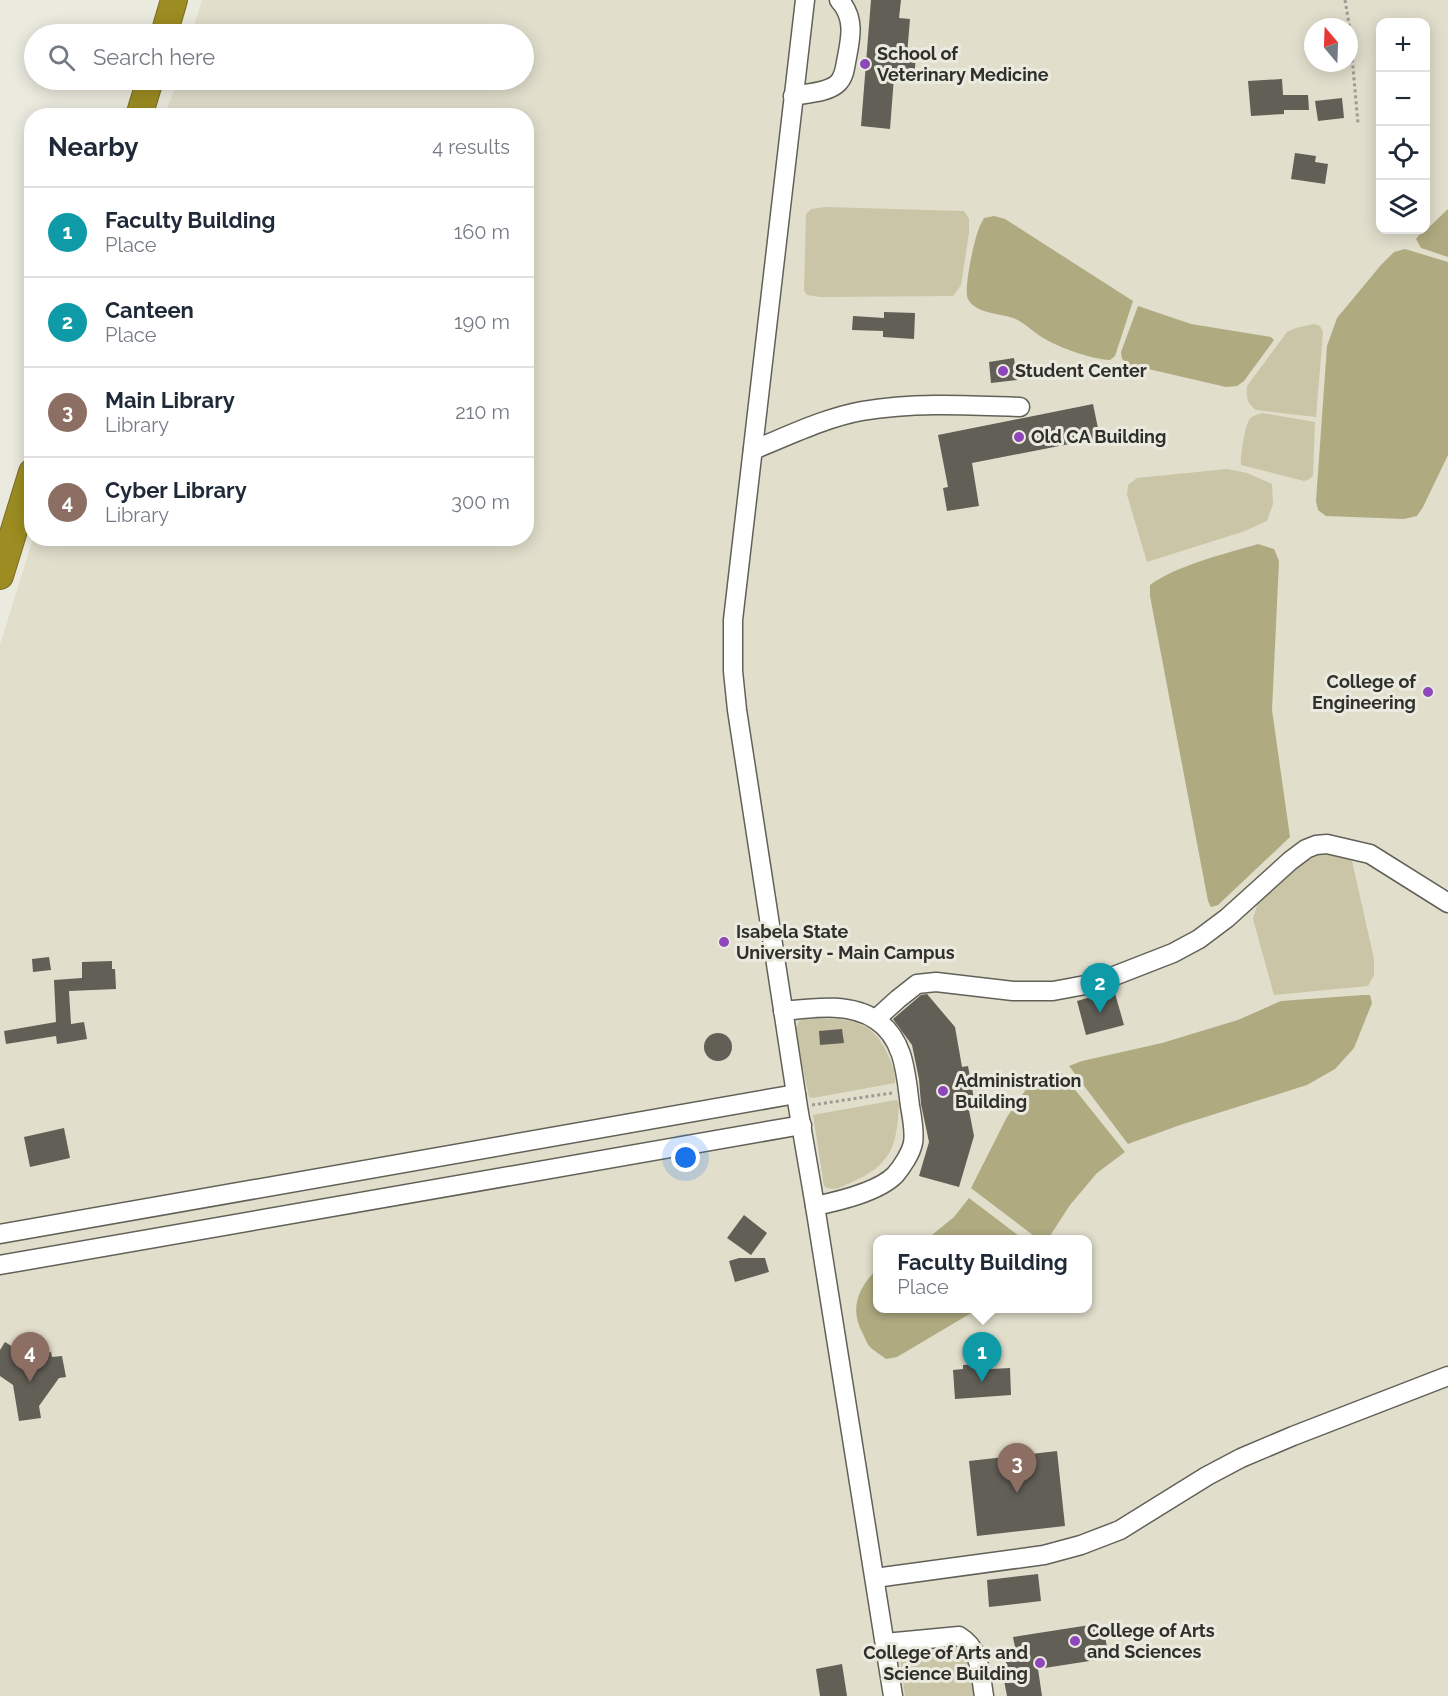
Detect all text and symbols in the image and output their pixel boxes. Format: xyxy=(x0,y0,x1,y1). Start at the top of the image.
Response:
north arrow xyxy=(1304,18,1358,72)
map controls xyxy=(1376,18,1430,234)
button: + xyxy=(1376,18,1430,72)
search box xyxy=(24,24,534,90)
icon: search xyxy=(45,41,78,74)
place label: School of Veterinary Medicine xyxy=(877,43,1049,85)
text: Search here xyxy=(93,44,215,70)
marker: School of Veterinary Medicine xyxy=(858,57,872,71)
button: − xyxy=(1376,72,1430,126)
button: locate xyxy=(1376,126,1430,180)
text: Nearby xyxy=(48,132,138,162)
text: 4 results xyxy=(432,135,510,159)
button: layers xyxy=(1376,180,1430,234)
text: Faculty Building xyxy=(105,207,276,233)
text: 1 xyxy=(63,220,72,244)
text: 160 m xyxy=(454,220,510,244)
text: Place xyxy=(105,233,156,257)
text: Canteen xyxy=(105,297,194,323)
text: 2 xyxy=(62,310,73,334)
text: 190 m xyxy=(454,310,510,334)
text: Place xyxy=(105,323,156,347)
place label: Student Center xyxy=(1015,360,1147,381)
marker: Student Center xyxy=(996,364,1010,378)
text: Main Library xyxy=(105,387,235,413)
text: 3 xyxy=(62,400,73,424)
text: 210 m xyxy=(455,400,510,424)
text: Library xyxy=(105,413,169,437)
place label: Old CA Building xyxy=(1031,426,1166,447)
marker: Old CA Building xyxy=(1012,430,1026,444)
text: Cyber Library xyxy=(105,477,247,503)
text: 4 xyxy=(62,490,73,514)
text: 300 m xyxy=(451,490,510,514)
text: Library xyxy=(105,503,169,527)
place label: College of Engineering xyxy=(1312,671,1417,713)
marker: College of Engineering xyxy=(1421,685,1435,699)
place label: Isabela State University - Main Campus xyxy=(736,921,955,963)
marker: Isabela State University - Main Campus xyxy=(717,935,731,949)
pin: 2 xyxy=(1080,964,1120,1013)
place label: Administration Building xyxy=(955,1070,1081,1112)
marker: Administration Building xyxy=(936,1084,950,1098)
your location xyxy=(671,1143,700,1172)
popup xyxy=(873,1235,1092,1313)
text: Faculty Building xyxy=(897,1249,1068,1275)
text: Place xyxy=(897,1275,949,1299)
pin: 4 xyxy=(10,1332,50,1382)
pin: 1 xyxy=(962,1332,1002,1382)
pin: 3 xyxy=(998,1444,1036,1493)
place label: College of Arts and Sciences xyxy=(1087,1620,1215,1662)
marker: College of Arts and Sciences xyxy=(1068,1634,1082,1648)
place label: College of Arts and Science Building xyxy=(863,1642,1028,1684)
marker: College of Arts and Science Building xyxy=(1033,1656,1047,1670)

